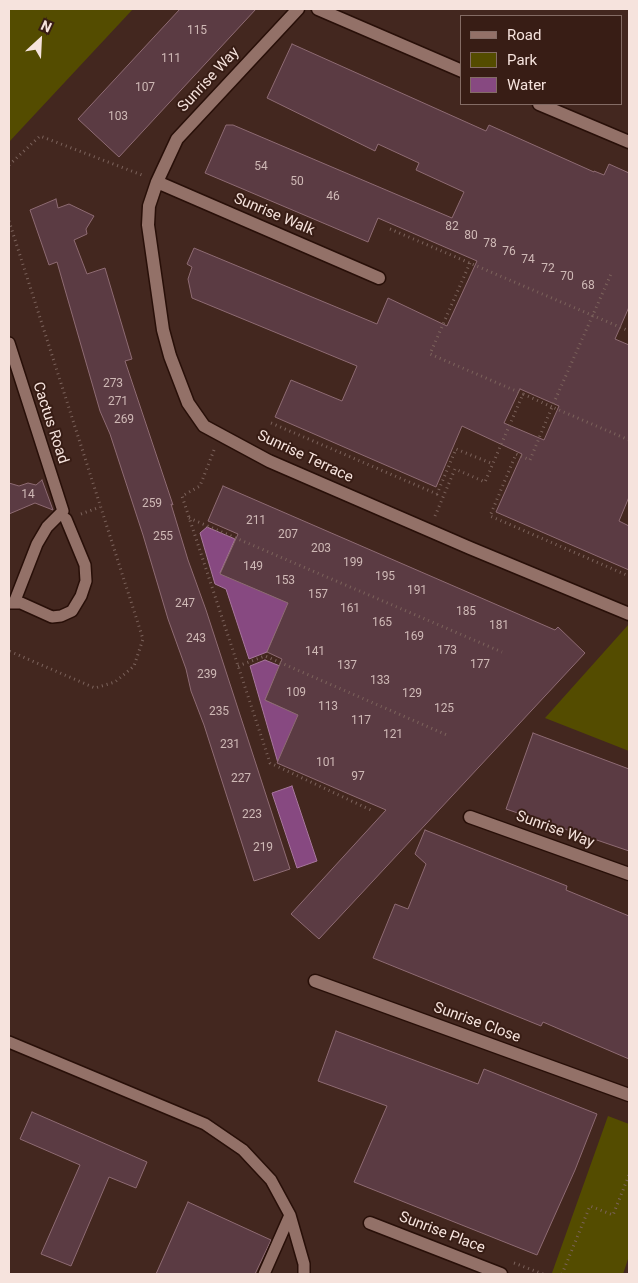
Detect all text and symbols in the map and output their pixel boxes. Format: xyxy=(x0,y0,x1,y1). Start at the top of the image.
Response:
north arrow xyxy=(15,15,65,65)
legend xyxy=(460,15,623,105)
text: N xyxy=(38,17,54,36)
house number: 115 xyxy=(187,24,207,38)
text: Road xyxy=(507,26,541,44)
street label: Sunrise Way xyxy=(175,44,243,116)
text: Park xyxy=(507,51,537,69)
house number: 111 xyxy=(161,52,181,66)
text: Water xyxy=(507,76,546,94)
house number: 107 xyxy=(135,81,155,95)
house number: 103 xyxy=(108,110,128,124)
house number: 54 xyxy=(254,160,268,174)
house number: 50 xyxy=(290,175,304,189)
street label: Sunrise Walk xyxy=(231,190,317,240)
house number: 46 xyxy=(326,190,340,204)
house number: 82 xyxy=(445,220,459,234)
house number: 80 xyxy=(464,229,478,243)
house number: 78 xyxy=(483,237,497,251)
house number: 76 xyxy=(502,245,516,259)
house number: 74 xyxy=(521,253,535,267)
house number: 72 xyxy=(541,262,555,276)
house number: 70 xyxy=(560,270,574,284)
house number: 68 xyxy=(581,279,595,293)
house number: 273 xyxy=(103,377,123,391)
street label: Cactus Road xyxy=(28,380,72,466)
house number: 271 xyxy=(108,395,128,409)
house number: 269 xyxy=(114,413,134,427)
street label: Sunrise Terrace xyxy=(254,427,356,487)
house number: 14 xyxy=(21,488,35,502)
house number: 259 xyxy=(142,497,162,511)
house number: 211 xyxy=(246,514,266,528)
house number: 207 xyxy=(278,528,298,542)
house number: 255 xyxy=(153,530,173,544)
house number: 203 xyxy=(311,542,331,556)
house number: 199 xyxy=(343,556,363,570)
house number: 149 xyxy=(243,560,263,574)
house number: 195 xyxy=(375,570,395,584)
house number: 153 xyxy=(275,574,295,588)
house number: 191 xyxy=(407,584,427,598)
house number: 157 xyxy=(308,588,328,602)
house number: 247 xyxy=(175,597,195,611)
house number: 161 xyxy=(340,602,360,616)
house number: 185 xyxy=(456,605,476,619)
house number: 165 xyxy=(372,616,392,630)
house number: 181 xyxy=(489,619,509,633)
house number: 169 xyxy=(404,630,424,644)
house number: 243 xyxy=(186,632,206,646)
house number: 173 xyxy=(437,644,457,658)
house number: 141 xyxy=(305,645,325,659)
house number: 177 xyxy=(470,658,490,672)
house number: 137 xyxy=(337,659,357,673)
house number: 239 xyxy=(197,668,217,682)
house number: 133 xyxy=(370,674,390,688)
house number: 109 xyxy=(286,686,306,700)
house number: 129 xyxy=(402,687,422,701)
house number: 113 xyxy=(318,700,338,714)
house number: 125 xyxy=(434,702,454,716)
house number: 235 xyxy=(209,705,229,719)
house number: 117 xyxy=(351,714,371,728)
house number: 121 xyxy=(383,728,403,742)
house number: 231 xyxy=(220,738,240,752)
house number: 101 xyxy=(316,756,336,770)
house number: 97 xyxy=(351,770,365,784)
house number: 227 xyxy=(231,772,251,786)
house number: 223 xyxy=(242,808,262,822)
street label: Sunrise Way xyxy=(513,808,597,852)
house number: 219 xyxy=(253,841,273,855)
street label: Sunrise Close xyxy=(431,999,523,1047)
street label: Sunrise Place xyxy=(396,1208,488,1258)

